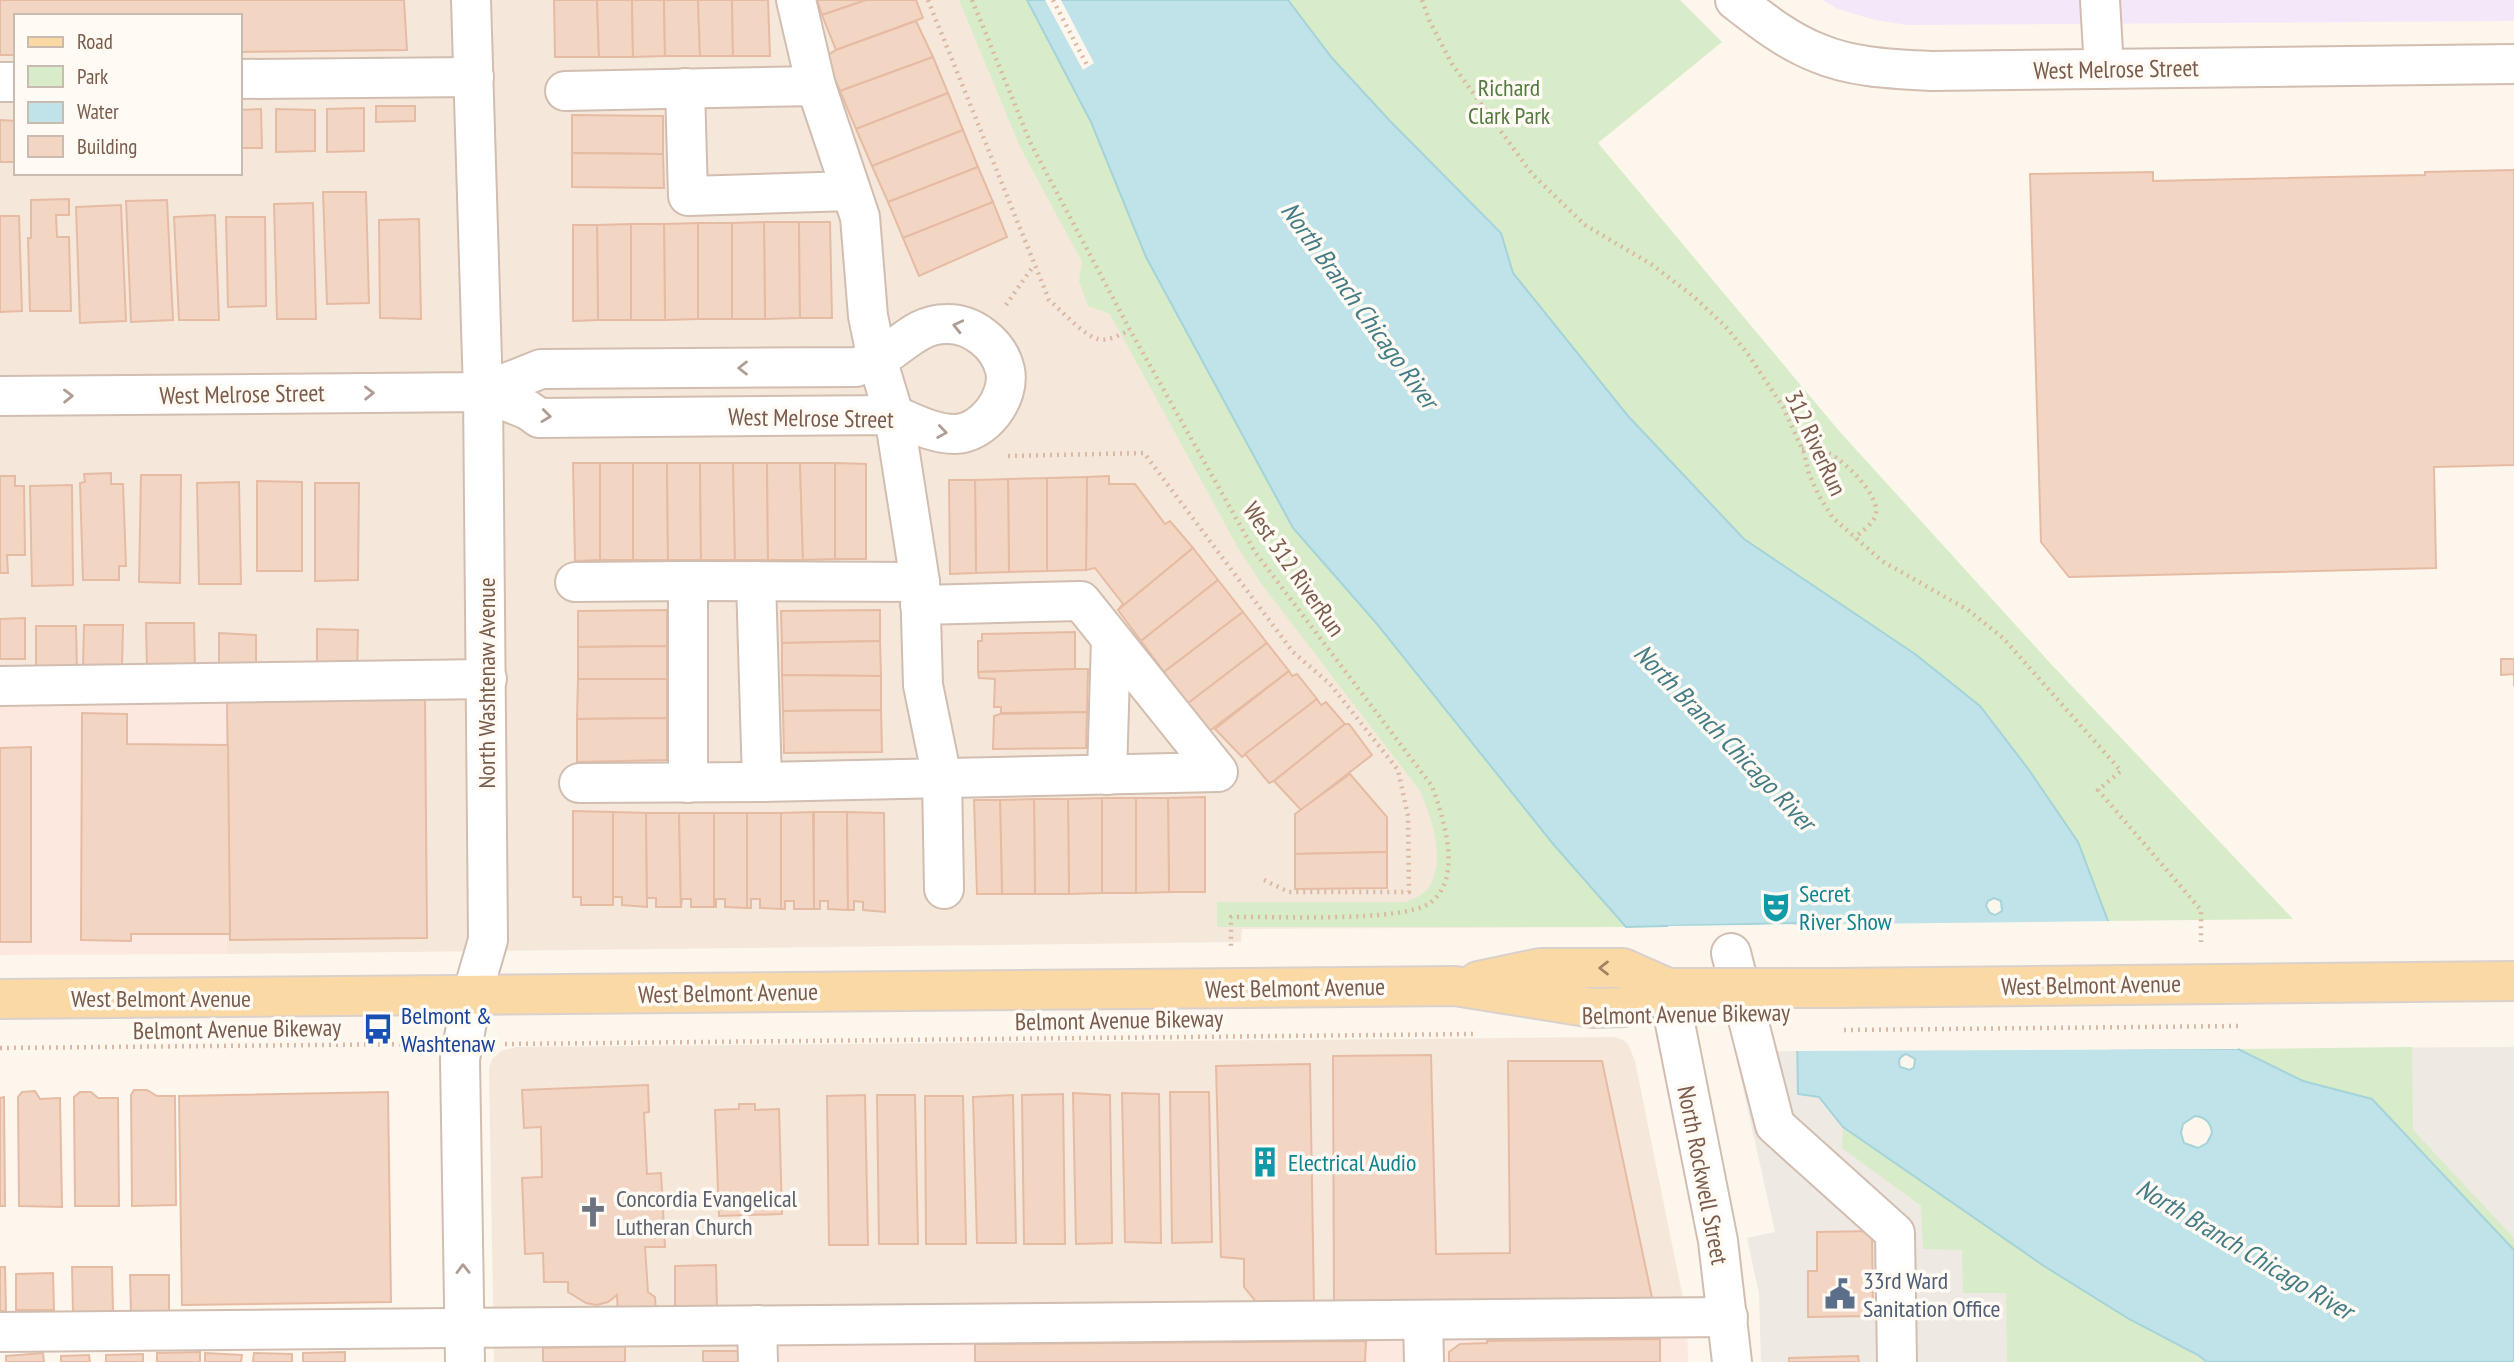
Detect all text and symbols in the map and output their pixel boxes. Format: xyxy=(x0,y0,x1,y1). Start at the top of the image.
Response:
legend xyxy=(14,14,242,175)
text: Road xyxy=(77,28,113,55)
street label: West Melrose Street xyxy=(2033,52,2199,86)
text: Park xyxy=(77,63,108,90)
park label: Richard Clark Park xyxy=(1468,72,1551,131)
text: Water xyxy=(77,98,119,125)
text: Building xyxy=(77,133,137,160)
water label: North Branch Chicago River xyxy=(1274,195,1448,418)
one-way arrow xyxy=(952,320,964,335)
one-way arrow xyxy=(737,360,748,376)
street label: West Melrose Street xyxy=(159,377,325,411)
one-way arrow xyxy=(364,385,375,401)
street label: 312 RiverRun xyxy=(1778,385,1854,501)
one-way arrow xyxy=(63,388,74,404)
street label: West Melrose Street xyxy=(728,401,894,435)
one-way arrow xyxy=(541,408,552,423)
one-way arrow xyxy=(936,424,948,439)
street label: West 312 RiverRun xyxy=(1236,496,1352,642)
street label: North Washtenaw Avenue xyxy=(471,577,502,789)
water label: North Branch Chicago River xyxy=(1627,637,1825,840)
place label: Secret River Show xyxy=(1799,878,1893,937)
theatre icon: Secret River Show xyxy=(1759,890,1793,924)
one-way arrow xyxy=(1598,960,1609,976)
street label: West Belmont Avenue xyxy=(2001,968,2181,1002)
street label: West Belmont Avenue xyxy=(1205,971,1385,1005)
street label: West Belmont Avenue xyxy=(638,976,818,1010)
street label: West Belmont Avenue xyxy=(71,983,251,1014)
street label: Belmont Avenue Bikeway xyxy=(1582,997,1790,1031)
place label: Belmont & Washtenaw xyxy=(401,1000,496,1059)
street label: Belmont Avenue Bikeway xyxy=(1015,1003,1223,1037)
street label: Belmont Avenue Bikeway xyxy=(133,1012,341,1046)
bus stop icon: Belmont & Washtenaw xyxy=(361,1012,395,1046)
street label: North Rockwell Street xyxy=(1670,1083,1736,1267)
building icon: Electrical Audio xyxy=(1248,1145,1282,1179)
place label: Electrical Audio xyxy=(1288,1147,1416,1178)
water label: North Branch Chicago River xyxy=(2131,1171,2363,1329)
place label: Concordia Evangelical Lutheran Church xyxy=(616,1183,798,1242)
church icon: Concordia Evangelical Lutheran Church xyxy=(576,1195,610,1229)
one-way arrow xyxy=(455,1264,471,1274)
place label: 33rd Ward Sanitation Office xyxy=(1863,1265,2001,1324)
public building icon: 33rd Ward Sanitation Office xyxy=(1823,1277,1857,1311)

